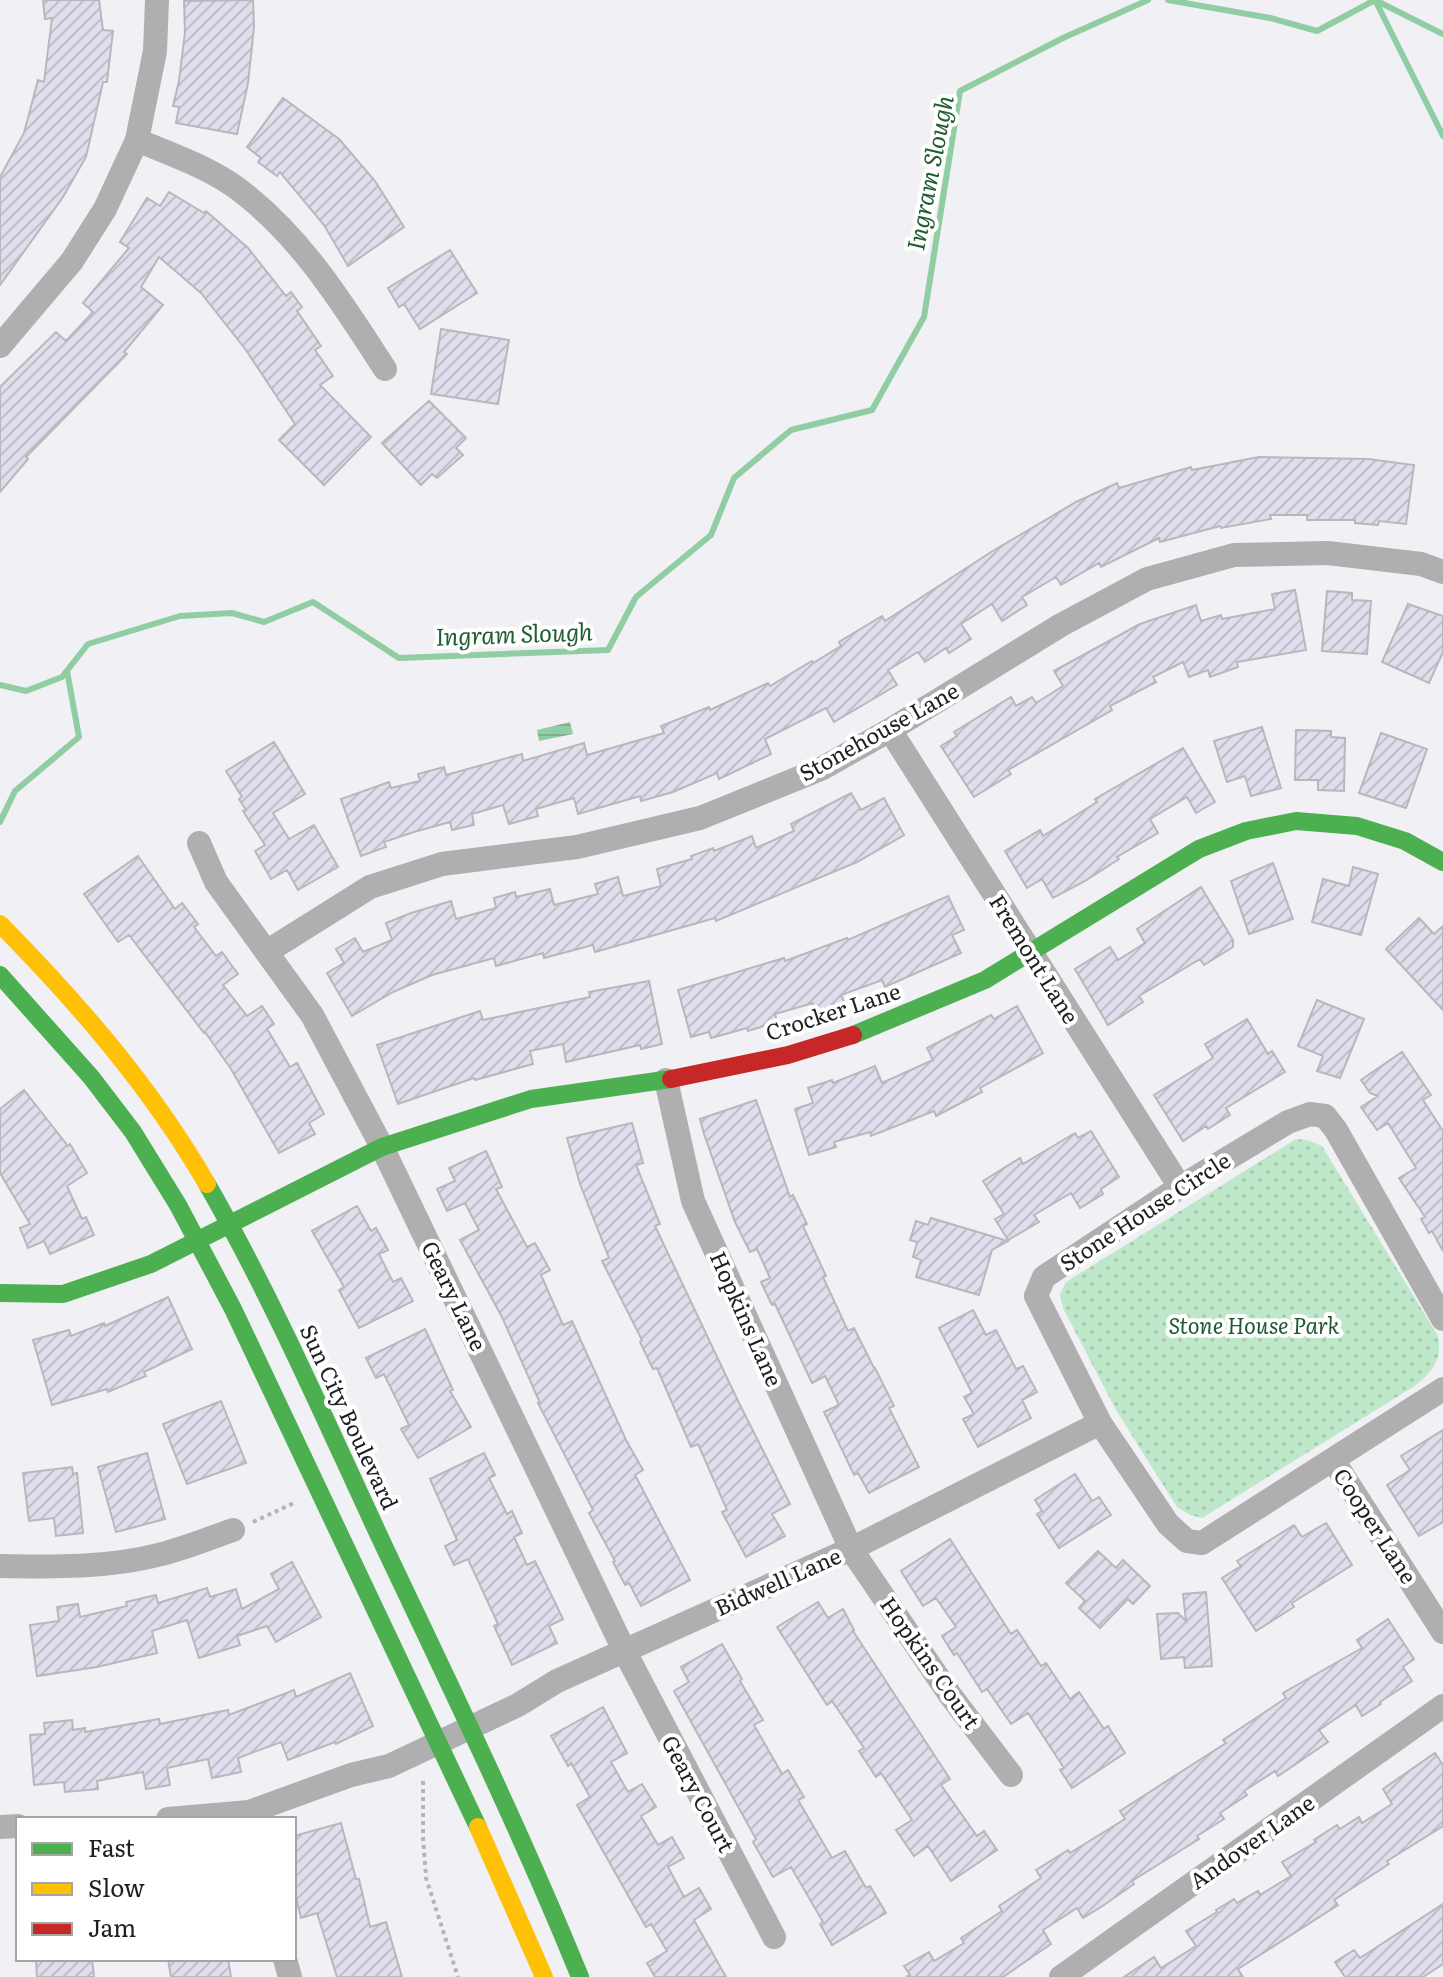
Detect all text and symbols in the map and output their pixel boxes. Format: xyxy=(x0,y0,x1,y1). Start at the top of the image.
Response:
water label: Ingram Slough xyxy=(896,92,961,253)
water label: Ingram Slough xyxy=(435,612,593,653)
street label: Stonehouse Lane xyxy=(792,673,964,788)
street label: Fremont Lane xyxy=(982,887,1088,1029)
street label: Crocker Lane xyxy=(761,973,904,1048)
street label: Stone House Circle xyxy=(1052,1143,1236,1278)
street label: Geary Lane xyxy=(415,1235,496,1356)
street label: Hopkins Lane xyxy=(703,1245,792,1391)
park label: Stone House Park xyxy=(1168,1308,1340,1341)
street label: Sun City Boulevard xyxy=(293,1318,408,1515)
street label: Cooper Lane xyxy=(1326,1461,1426,1590)
street label: Bidwell Lane xyxy=(709,1538,846,1623)
street label: Hopkins Court xyxy=(873,1589,989,1735)
street label: Geary Court xyxy=(655,1729,744,1858)
street label: Andover Lane xyxy=(1182,1785,1320,1896)
legend xyxy=(16,1817,296,1961)
text: Fast xyxy=(88,1829,135,1864)
text: Slow xyxy=(88,1869,145,1904)
text: Jam xyxy=(88,1909,136,1944)

